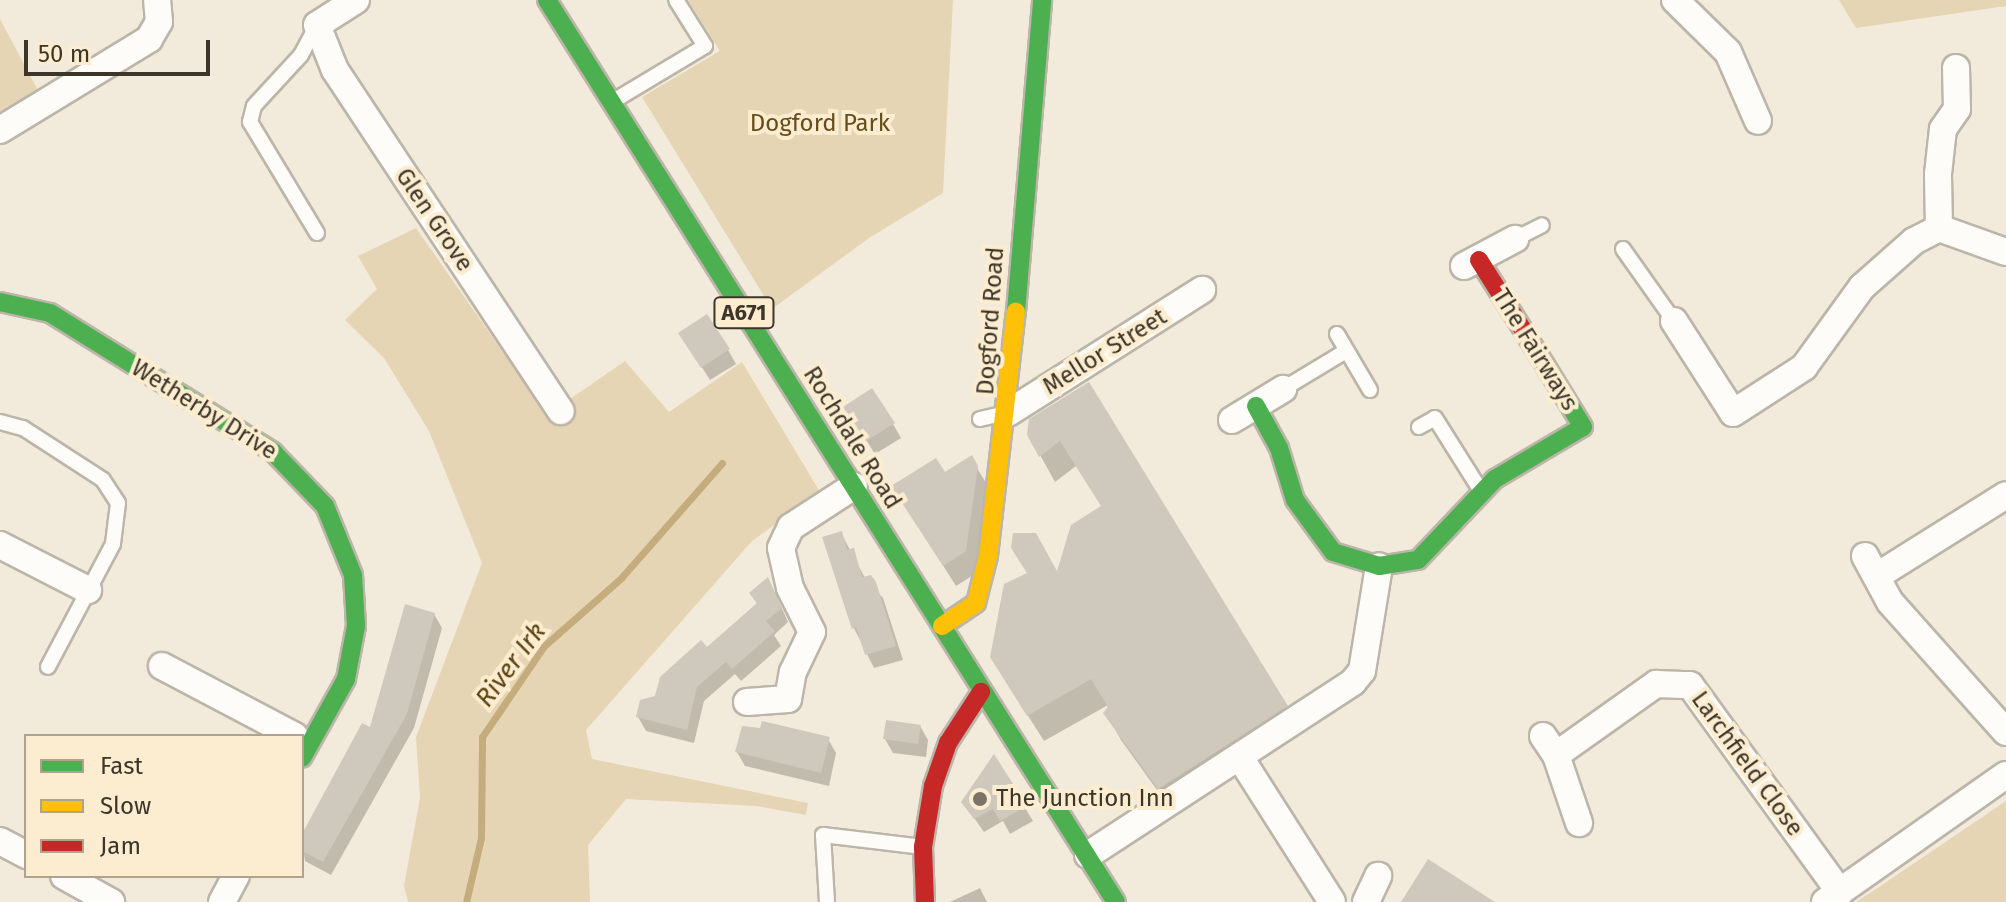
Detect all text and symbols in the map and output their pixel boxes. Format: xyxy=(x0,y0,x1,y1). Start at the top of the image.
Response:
scale bar xyxy=(28,24,214,74)
text: 50 m xyxy=(38,40,90,68)
park label: Dogford Park xyxy=(750,110,890,138)
street label: Glen Grove xyxy=(389,163,479,277)
street label: Dogford Road xyxy=(971,246,1011,396)
street label: The Fairways xyxy=(1486,284,1584,416)
road number: A671 xyxy=(712,295,776,331)
street label: Mellor Street xyxy=(1038,303,1172,401)
street label: Wetherby Drive xyxy=(126,354,282,466)
street label: Rochdale Road xyxy=(797,361,907,515)
water label: River Irk xyxy=(469,617,553,713)
street label: Larchfield Close xyxy=(1685,686,1809,842)
legend xyxy=(24,734,304,878)
text: Fast xyxy=(100,752,143,780)
place label: The Junction Inn xyxy=(996,785,1174,813)
marker: The Junction Inn xyxy=(971,790,989,808)
text: Slow xyxy=(100,792,151,820)
text: Jam xyxy=(100,832,141,860)

